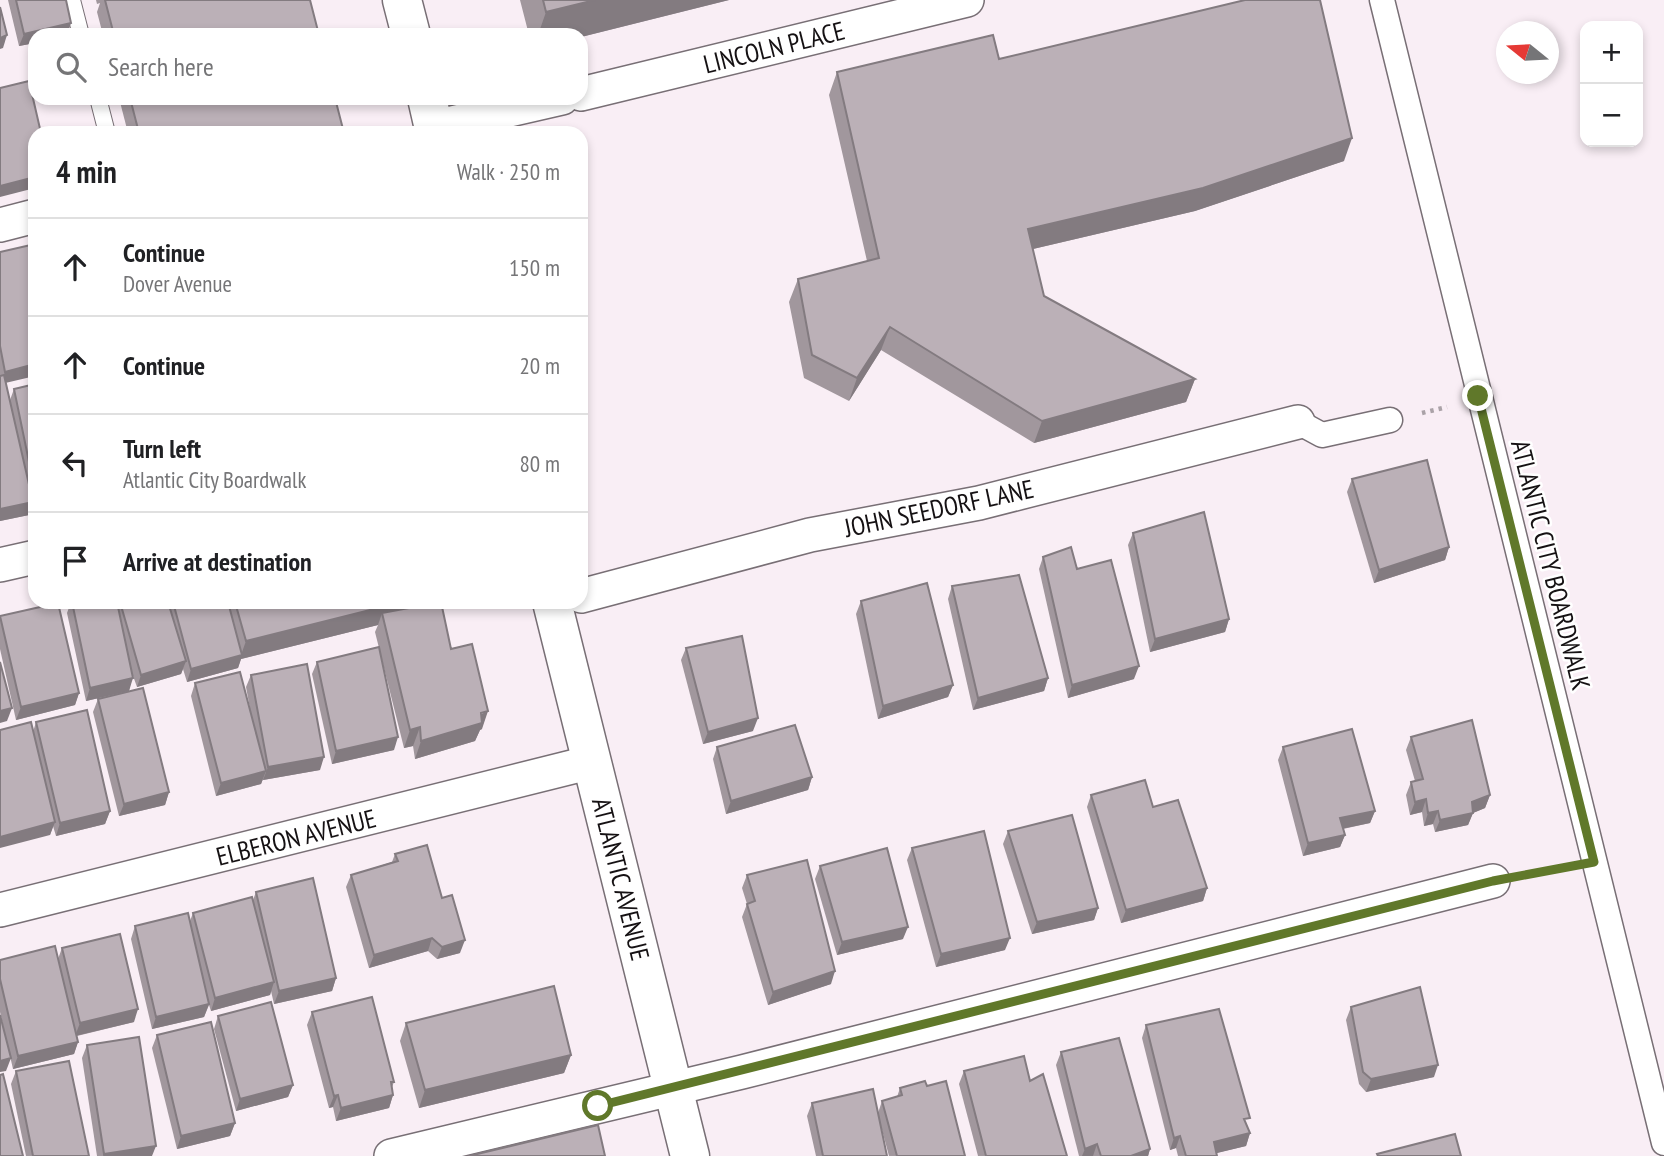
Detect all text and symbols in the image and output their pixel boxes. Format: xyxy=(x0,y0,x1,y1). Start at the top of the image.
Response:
street label: LINCOLN PLACE xyxy=(700,14,848,80)
north arrow xyxy=(1496,21,1559,84)
map controls xyxy=(1580,21,1643,147)
button: + xyxy=(1580,21,1643,84)
search box xyxy=(28,28,588,105)
icon: search xyxy=(52,48,90,86)
text: Search here xyxy=(108,50,214,83)
button: − xyxy=(1580,84,1643,147)
text: 4 min xyxy=(56,152,117,191)
text: Walk · 250 m xyxy=(457,157,560,186)
text: Continue xyxy=(123,236,205,269)
icon: ahead xyxy=(56,248,94,286)
text: 150 m xyxy=(509,253,560,282)
text: Dover Avenue xyxy=(123,269,232,298)
icon: ahead xyxy=(56,346,94,384)
text: Continue xyxy=(123,349,205,382)
text: 20 m xyxy=(519,351,560,380)
route end xyxy=(1462,380,1493,411)
text: Turn left xyxy=(123,432,201,465)
street label: ATLANTIC CITY BOARDWALK xyxy=(1504,437,1598,694)
icon: left xyxy=(56,444,94,482)
text: 80 m xyxy=(519,449,560,478)
text: Atlantic City Boardwalk xyxy=(123,465,306,494)
street label: JOHN SEEDORF LANE xyxy=(840,472,1037,544)
icon: arrive xyxy=(56,542,94,580)
text: Arrive at destination xyxy=(123,545,312,578)
street label: ATLANTIC AVENUE xyxy=(585,794,657,964)
street label: ELBERON AVENUE xyxy=(213,801,379,873)
route start xyxy=(582,1090,613,1121)

